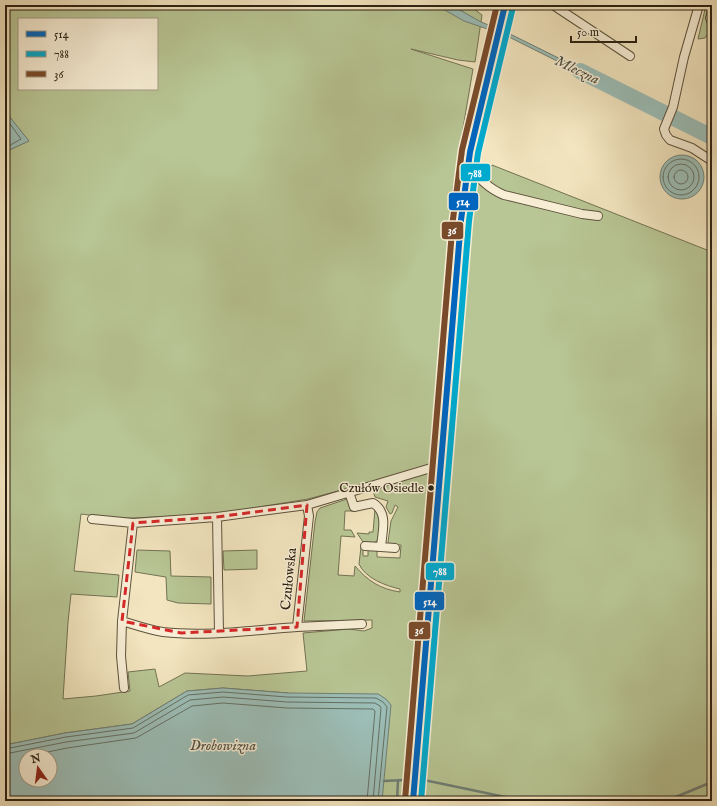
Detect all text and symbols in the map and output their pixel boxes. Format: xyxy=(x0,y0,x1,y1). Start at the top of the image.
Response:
legend xyxy=(18,18,158,90)
scale bar xyxy=(571,18,636,44)
text: 50 m xyxy=(577,25,599,40)
text: 514 xyxy=(54,27,69,42)
text: 788 xyxy=(54,47,69,62)
water label: Mleczna xyxy=(551,51,603,89)
text: 36 xyxy=(54,67,64,82)
line badge: 788 xyxy=(460,163,491,182)
text: 788 xyxy=(468,167,482,181)
line badge: 514 xyxy=(448,192,479,211)
text: 514 xyxy=(456,195,470,209)
line badge: 36 xyxy=(441,221,464,240)
text: 36 xyxy=(448,224,458,238)
place label: Czułów Osiedle xyxy=(339,480,424,497)
marker: Czułów Osiedle xyxy=(426,483,436,493)
street label: Czułowska xyxy=(277,546,301,611)
line badge: 788 xyxy=(425,562,455,581)
text: 788 xyxy=(433,565,447,579)
line badge: 514 xyxy=(414,591,445,611)
text: 514 xyxy=(423,595,437,609)
line badge: 36 xyxy=(408,621,431,640)
text: 36 xyxy=(415,624,425,638)
water label: Drobowizna xyxy=(190,736,256,755)
north arrow xyxy=(18,748,58,788)
text: N xyxy=(29,751,43,767)

